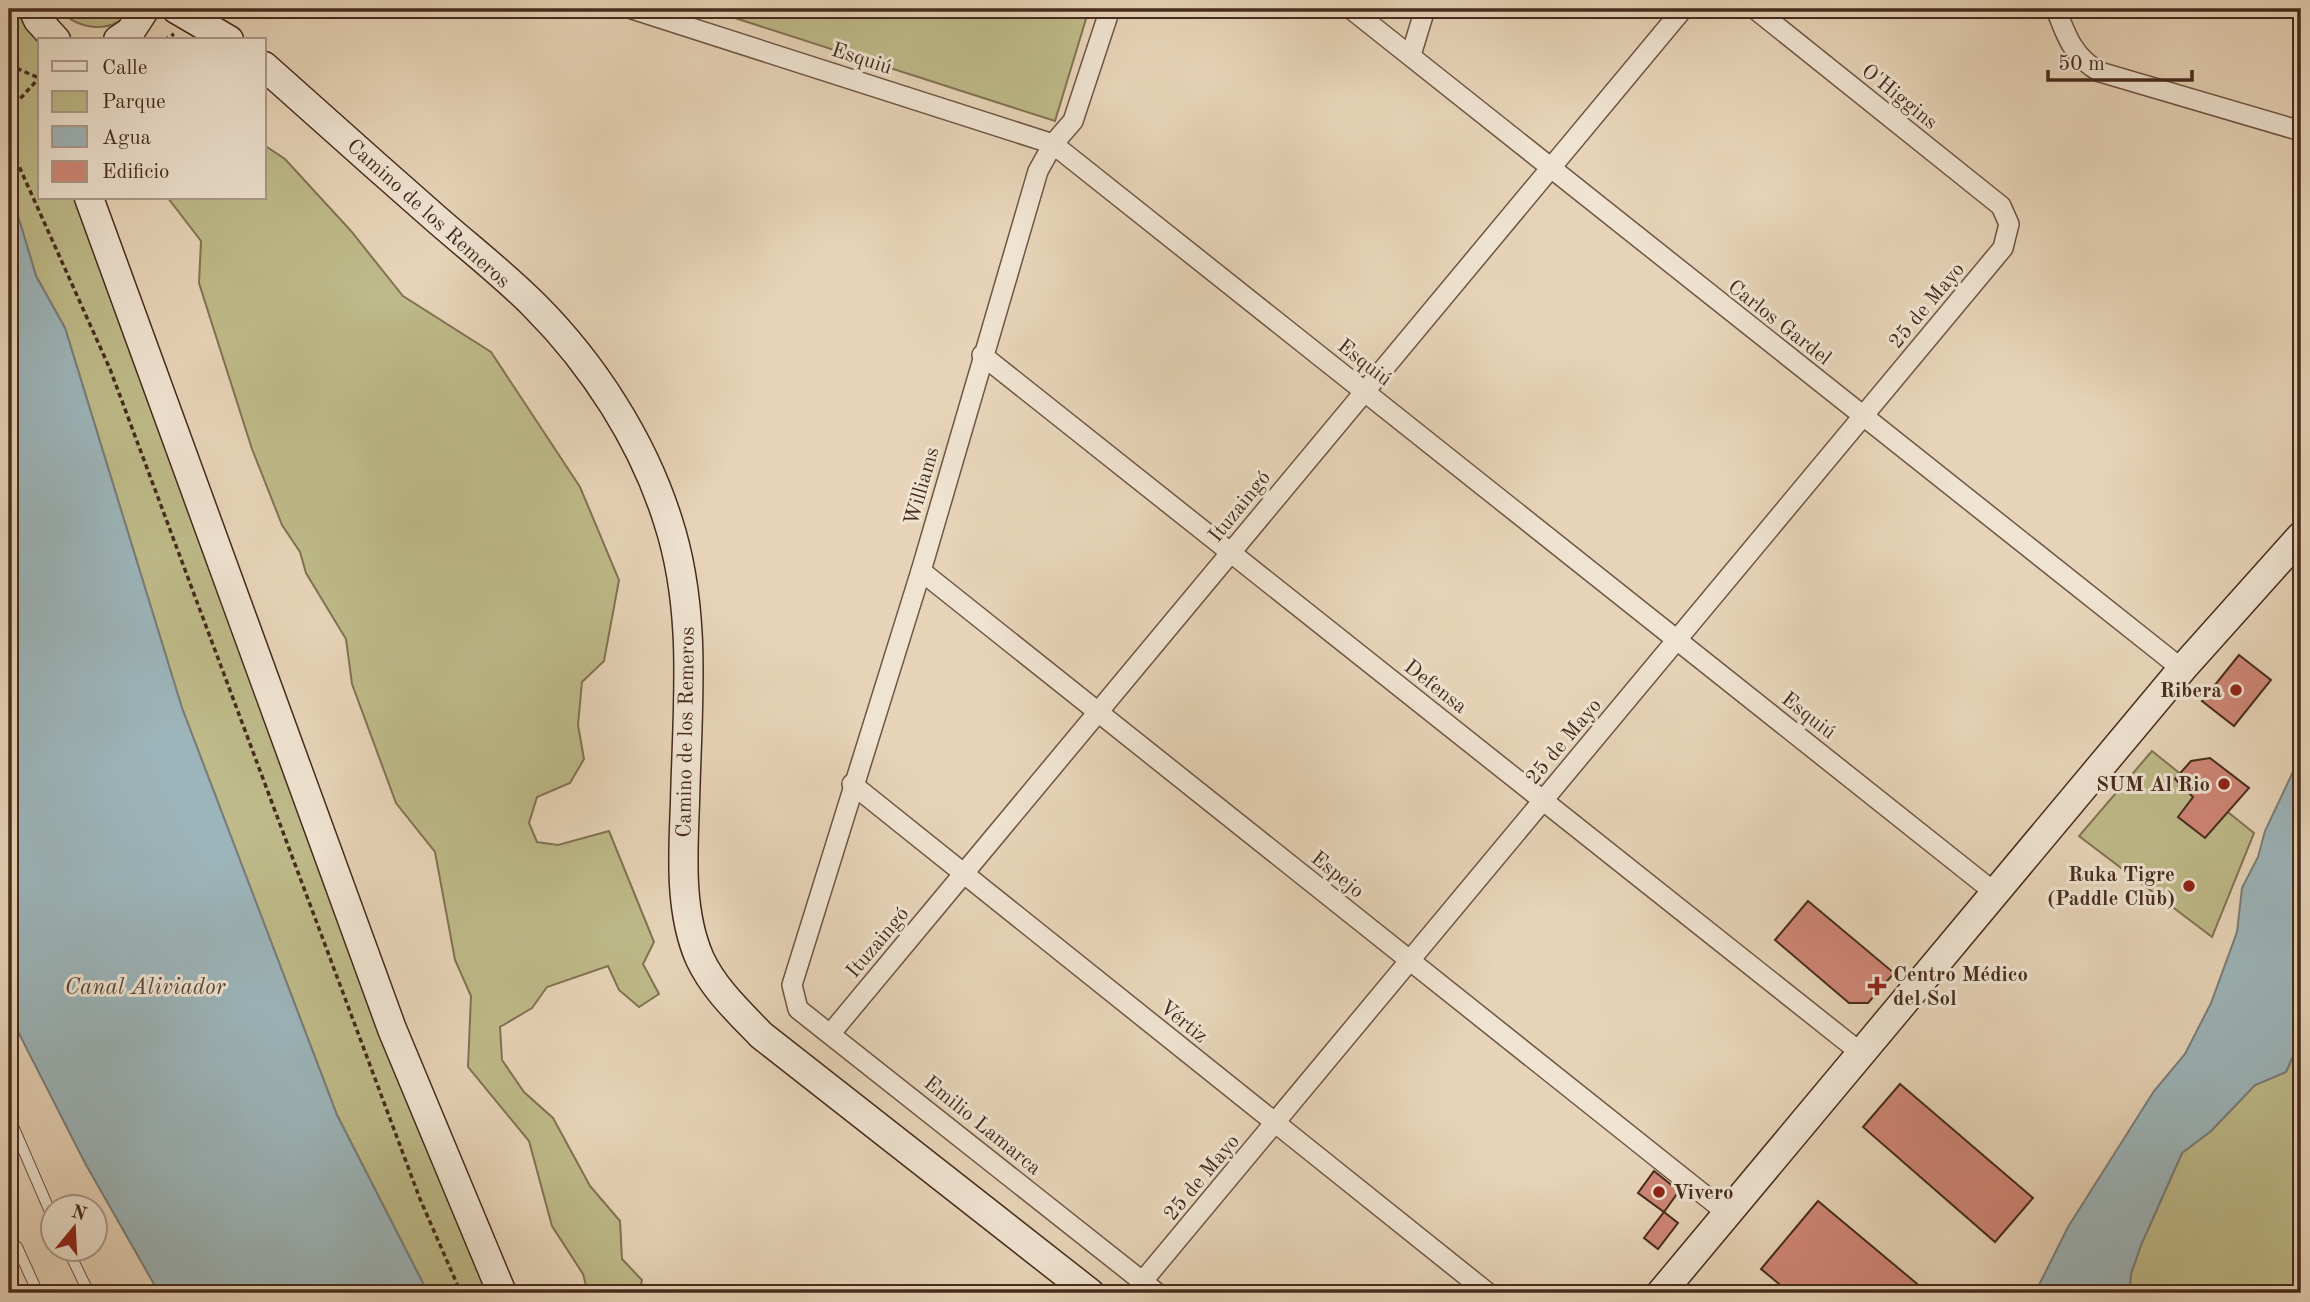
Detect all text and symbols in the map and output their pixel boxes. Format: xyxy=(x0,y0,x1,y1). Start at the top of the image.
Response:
legend xyxy=(38,38,266,200)
scale bar xyxy=(2048,38,2191,82)
street label: Esquiú xyxy=(829,40,894,79)
text: 50 m xyxy=(2058,54,2105,75)
text: Calle xyxy=(102,58,147,79)
street label: O'Higgins xyxy=(1857,60,1941,134)
text: Parque xyxy=(102,92,166,113)
text: Agua xyxy=(102,128,151,149)
street label: Camino de los Remeros xyxy=(342,136,513,293)
text: Edificio xyxy=(102,162,170,183)
street label: 25 de Mayo xyxy=(1885,259,1969,353)
street label: Carlos Gardel xyxy=(1724,277,1835,370)
street label: Esquiú xyxy=(1333,336,1395,391)
street label: Williams xyxy=(901,445,944,528)
street label: Ituzaingó xyxy=(1205,467,1275,547)
street label: Camino de los Remeros xyxy=(674,626,699,838)
street label: Defensa xyxy=(1400,656,1470,718)
place label: Ribera xyxy=(2160,681,2222,702)
marker: Ribera xyxy=(2228,682,2244,698)
street label: Esquiú xyxy=(1777,689,1839,744)
street label: 25 de Mayo xyxy=(1522,695,1606,789)
place label: SUM Al Rio xyxy=(2096,775,2210,796)
marker: SUM Al Rio xyxy=(2216,776,2232,792)
street label: Espejo xyxy=(1307,848,1367,903)
place label: Ruka Tigre (Paddle Club) xyxy=(2047,865,2175,910)
marker: Ruka Tigre (Paddle Club) xyxy=(2181,878,2197,894)
street label: Ituzaingó xyxy=(843,904,914,982)
place label: Centro Médico del Sol xyxy=(1893,965,2028,1010)
water label: Canal Aliviador xyxy=(64,976,227,999)
marker: Centro Médico del Sol xyxy=(1867,976,1887,996)
street label: Vértiz xyxy=(1155,997,1211,1048)
street label: Emilio Lamarca xyxy=(919,1073,1045,1180)
street label: 25 de Mayo xyxy=(1160,1131,1244,1225)
place label: Vivero xyxy=(1673,1183,1734,1204)
marker: Vivero xyxy=(1651,1184,1667,1200)
north arrow xyxy=(38,1194,108,1264)
text: N xyxy=(69,1203,89,1226)

